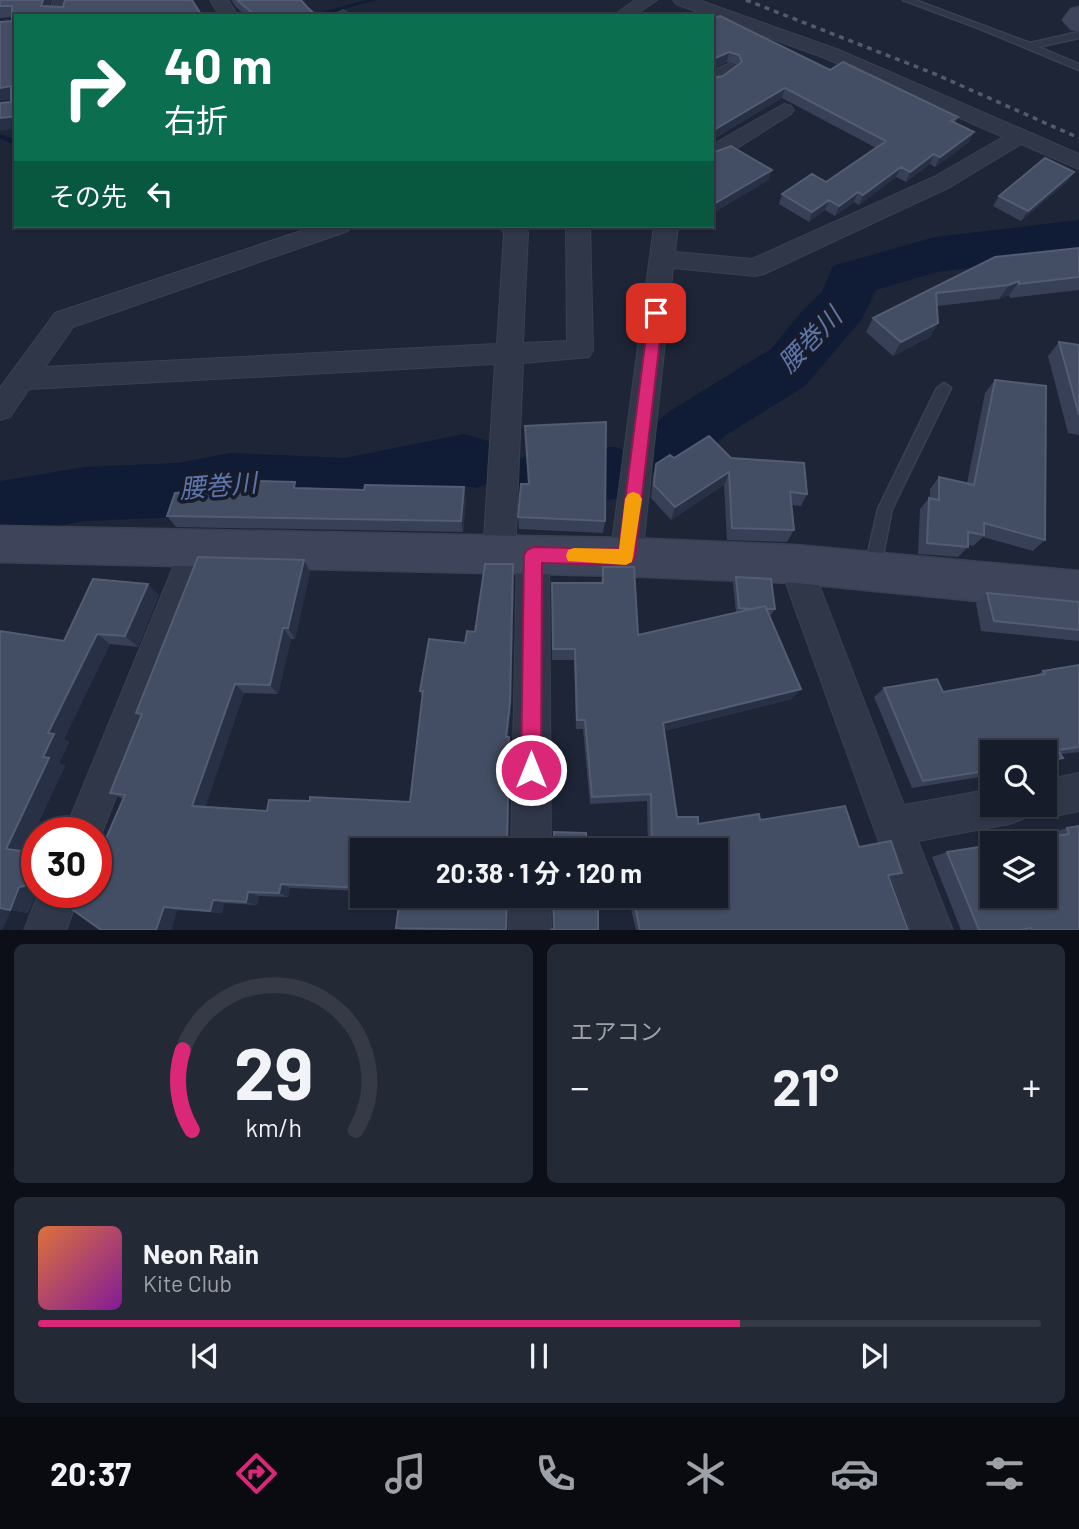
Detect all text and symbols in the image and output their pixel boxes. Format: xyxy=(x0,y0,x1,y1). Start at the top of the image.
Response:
text: 40 m xyxy=(164,35,272,94)
icon: right xyxy=(49,42,140,133)
text: 右折 xyxy=(164,100,228,138)
icon: left xyxy=(141,175,179,213)
text: その先 xyxy=(49,180,127,211)
pin xyxy=(626,283,686,343)
icon: arrive xyxy=(637,294,675,332)
water label: 腰巻川 xyxy=(771,298,849,378)
water label: 腰巻川 xyxy=(178,465,261,503)
position arrow xyxy=(494,733,568,807)
map controls xyxy=(980,740,1057,908)
button: search xyxy=(980,740,1057,817)
speed limit sign: 30 xyxy=(21,817,112,908)
button: layers xyxy=(980,831,1057,908)
text: 20:38 · 1 分 · 120 m xyxy=(436,857,642,888)
text: エアコン xyxy=(571,1017,663,1045)
text: 29 xyxy=(234,1027,313,1115)
text: 21° xyxy=(772,1054,839,1116)
text: − xyxy=(571,1063,590,1109)
text: + xyxy=(1022,1063,1041,1109)
text: km/h xyxy=(245,1111,302,1141)
text: Neon Rain xyxy=(143,1238,259,1269)
text: Kite Club xyxy=(143,1269,232,1297)
icon: previous xyxy=(186,1337,224,1375)
icon: pause xyxy=(520,1337,558,1375)
icon: next xyxy=(855,1337,893,1375)
icon: directions xyxy=(232,1449,281,1498)
icon: music xyxy=(381,1449,430,1498)
icon: phone xyxy=(531,1449,580,1498)
icon: climate xyxy=(681,1449,730,1498)
icon: car xyxy=(830,1449,879,1498)
icon: filters xyxy=(980,1449,1029,1498)
text: 20:37 xyxy=(50,1454,131,1492)

